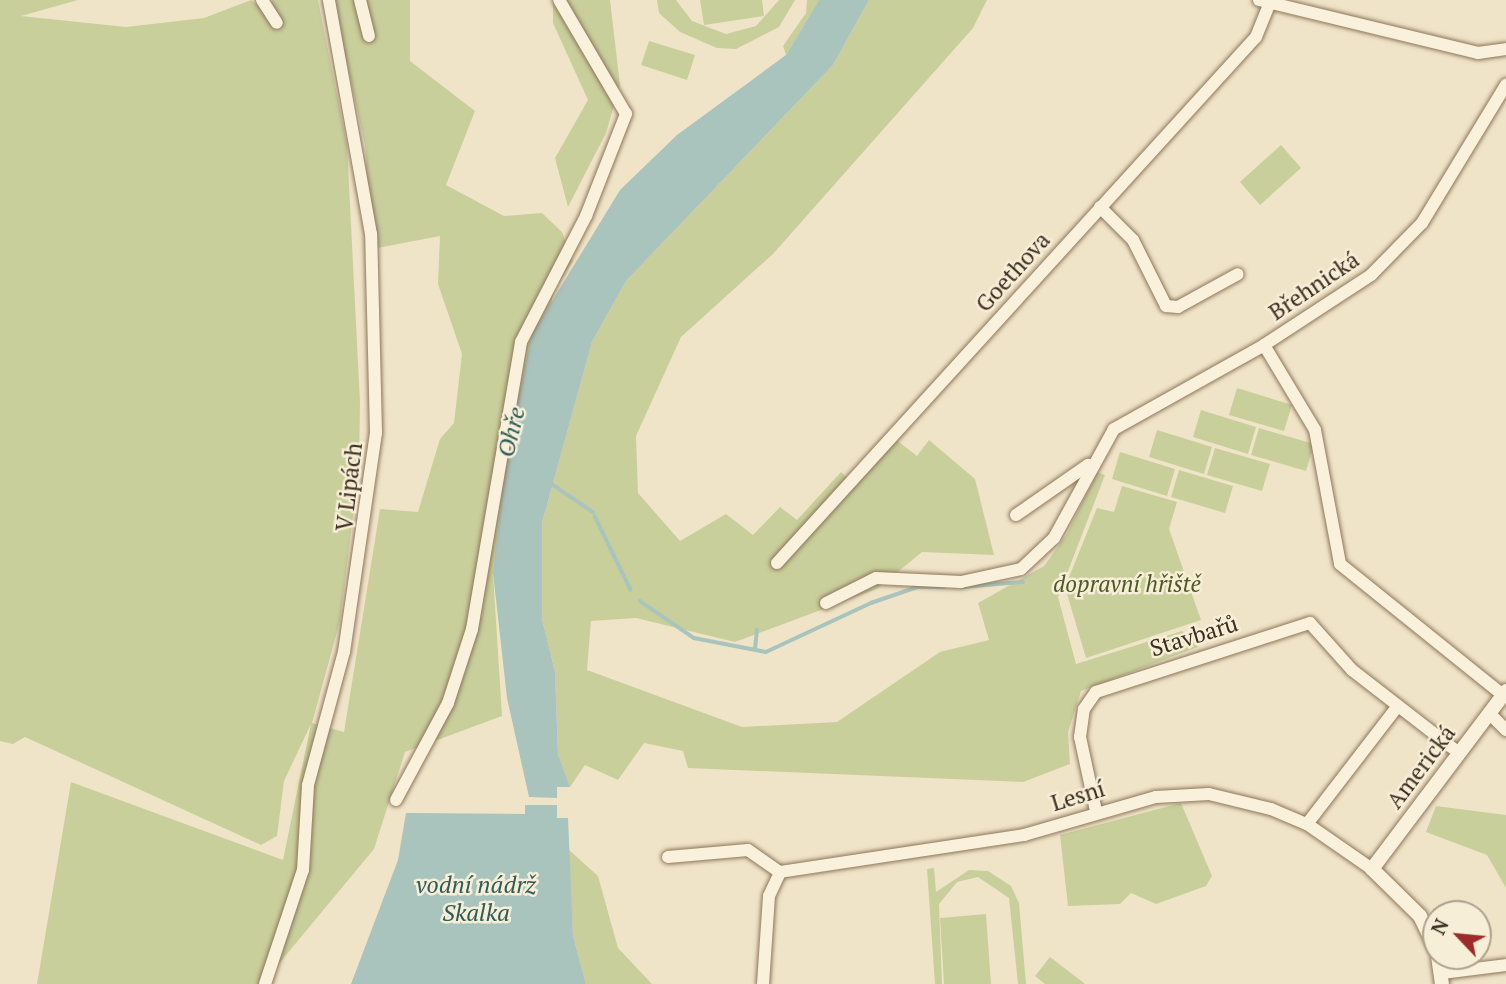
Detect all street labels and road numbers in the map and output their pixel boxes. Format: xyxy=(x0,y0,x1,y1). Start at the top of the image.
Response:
street label: Goethova xyxy=(970,226,1056,318)
street label: Břehnická xyxy=(1264,246,1364,326)
street label: V Lipách xyxy=(330,441,368,533)
street label: Stavbařů xyxy=(1147,610,1241,662)
street label: Americká xyxy=(1381,720,1461,814)
street label: Lesní xyxy=(1048,775,1108,817)

